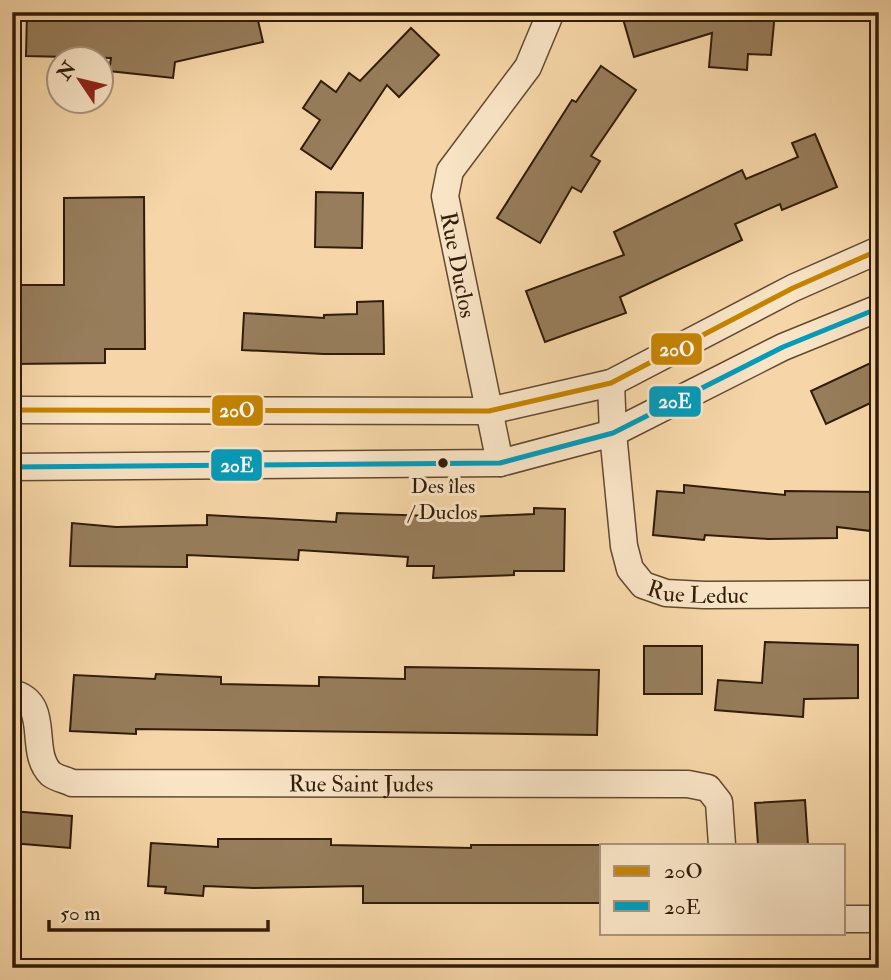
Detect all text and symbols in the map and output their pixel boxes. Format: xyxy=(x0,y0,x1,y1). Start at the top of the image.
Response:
north arrow xyxy=(46,46,116,116)
text: N xyxy=(52,56,82,85)
street label: Rue Duclos xyxy=(434,210,482,321)
line badge: 20O xyxy=(650,332,703,366)
text: 20O xyxy=(660,338,694,362)
line badge: 20E xyxy=(648,385,702,418)
text: 20E xyxy=(658,390,692,414)
line badge: 20O xyxy=(211,394,264,427)
text: 20O xyxy=(220,399,254,423)
line badge: 20E xyxy=(210,448,263,482)
text: 20E xyxy=(220,454,254,478)
marker: Des îles / Duclos xyxy=(436,456,450,470)
place label: Des îles / Duclos xyxy=(407,473,477,526)
street label: Rue Leduc xyxy=(643,573,748,610)
street label: Rue Saint Judes xyxy=(289,769,433,798)
legend xyxy=(600,844,846,934)
text: 20O xyxy=(664,858,703,885)
scale bar xyxy=(49,889,268,933)
text: 20E xyxy=(664,894,701,921)
text: 50 m xyxy=(60,900,101,927)

